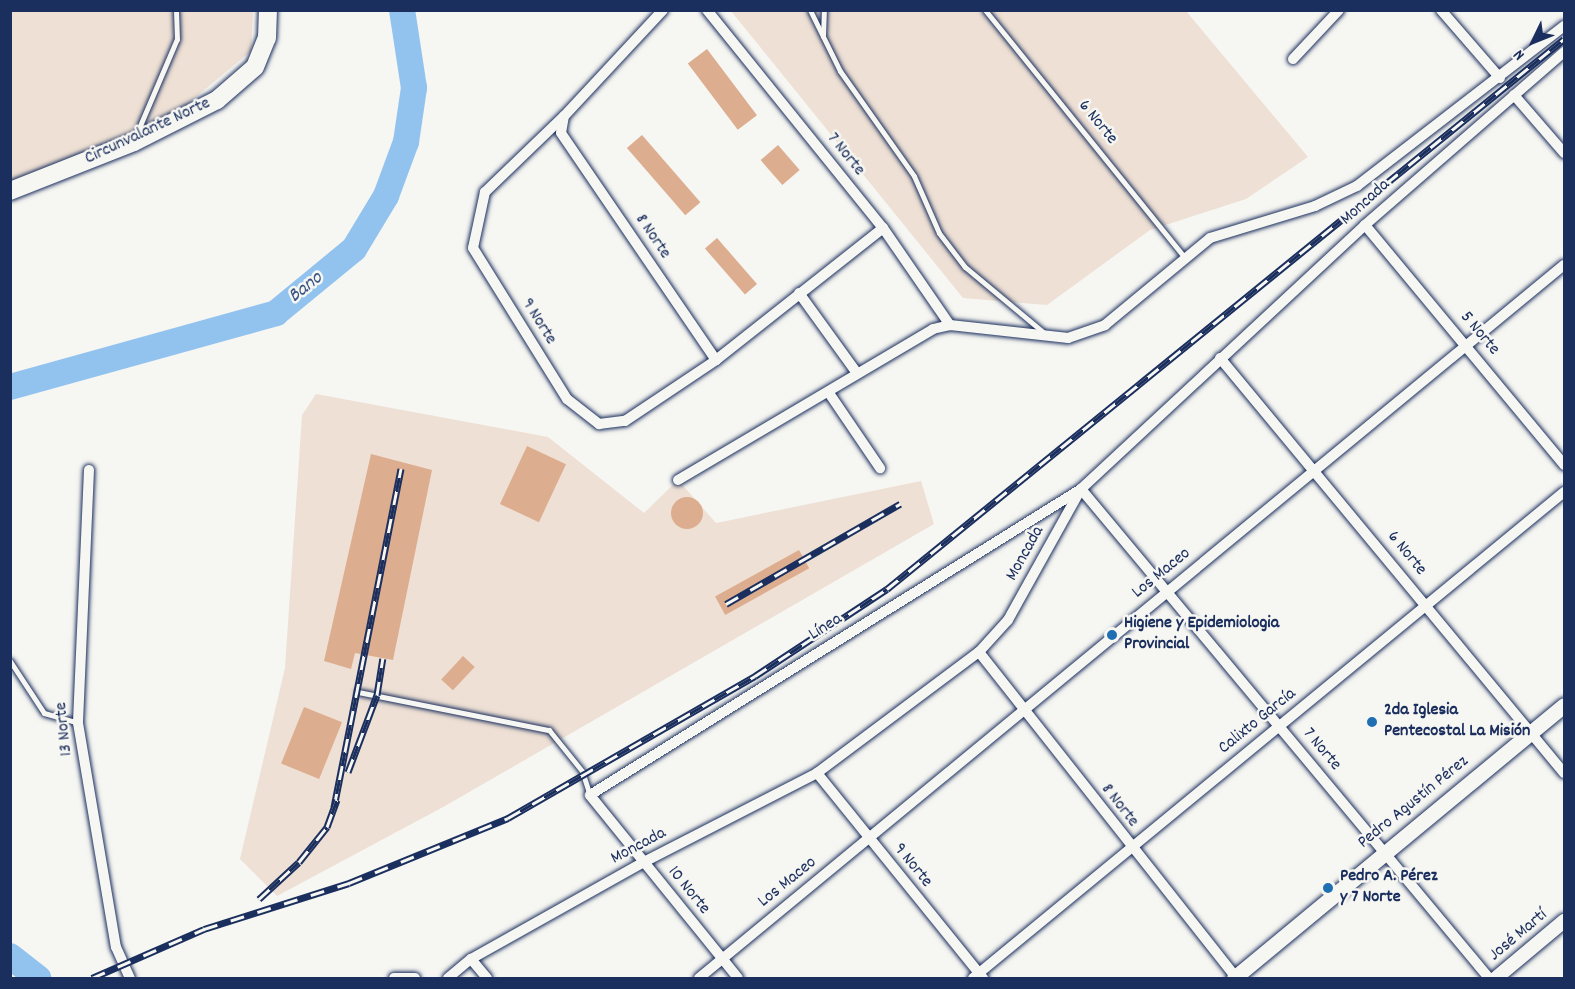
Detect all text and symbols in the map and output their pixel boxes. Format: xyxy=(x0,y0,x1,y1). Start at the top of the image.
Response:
north arrow xyxy=(1503,12,1563,72)
text: N xyxy=(1508,44,1531,65)
street label: Circunvalante Norte xyxy=(82,93,214,171)
street label: 6 Norte xyxy=(1073,96,1121,150)
street label: 7 Norte xyxy=(821,129,869,181)
street label: Moncada xyxy=(1337,175,1395,231)
street label: 8 Norte xyxy=(629,210,675,264)
water label: Bano xyxy=(284,267,328,309)
street label: 9 Norte xyxy=(515,295,561,349)
street label: 5 Norte xyxy=(1454,308,1504,360)
street label: Moncada xyxy=(1002,523,1050,585)
street label: 6 Norte xyxy=(1382,527,1430,581)
street label: Los Maceo xyxy=(1128,544,1196,604)
street label: Línea xyxy=(805,609,847,647)
place label: Higiene y Epidemiologia Provincial xyxy=(1124,614,1279,656)
marker: Higiene y Epidemiologia Provincial xyxy=(1105,628,1119,642)
street label: Calixto García xyxy=(1215,684,1301,760)
street label: 13 Norte xyxy=(51,701,79,757)
place label: 2da Iglesia Pentecostal La Misión xyxy=(1384,701,1530,744)
marker: 2da Iglesia Pentecostal La Misión xyxy=(1365,715,1379,729)
street label: 7 Norte xyxy=(1297,724,1345,776)
street label: Pedro Agustín Pérez xyxy=(1354,752,1474,854)
street label: 8 Norte xyxy=(1095,780,1143,832)
street label: Moncada xyxy=(608,824,670,870)
street label: 9 Norte xyxy=(888,840,936,892)
street label: Los Maceo xyxy=(754,853,822,913)
street label: 10 Norte xyxy=(662,862,714,920)
place label: Pedro A. Pérez y 7 Norte xyxy=(1340,867,1438,910)
marker: Pedro A. Pérez y 7 Norte xyxy=(1321,881,1335,895)
street label: José Martí xyxy=(1485,905,1553,967)

